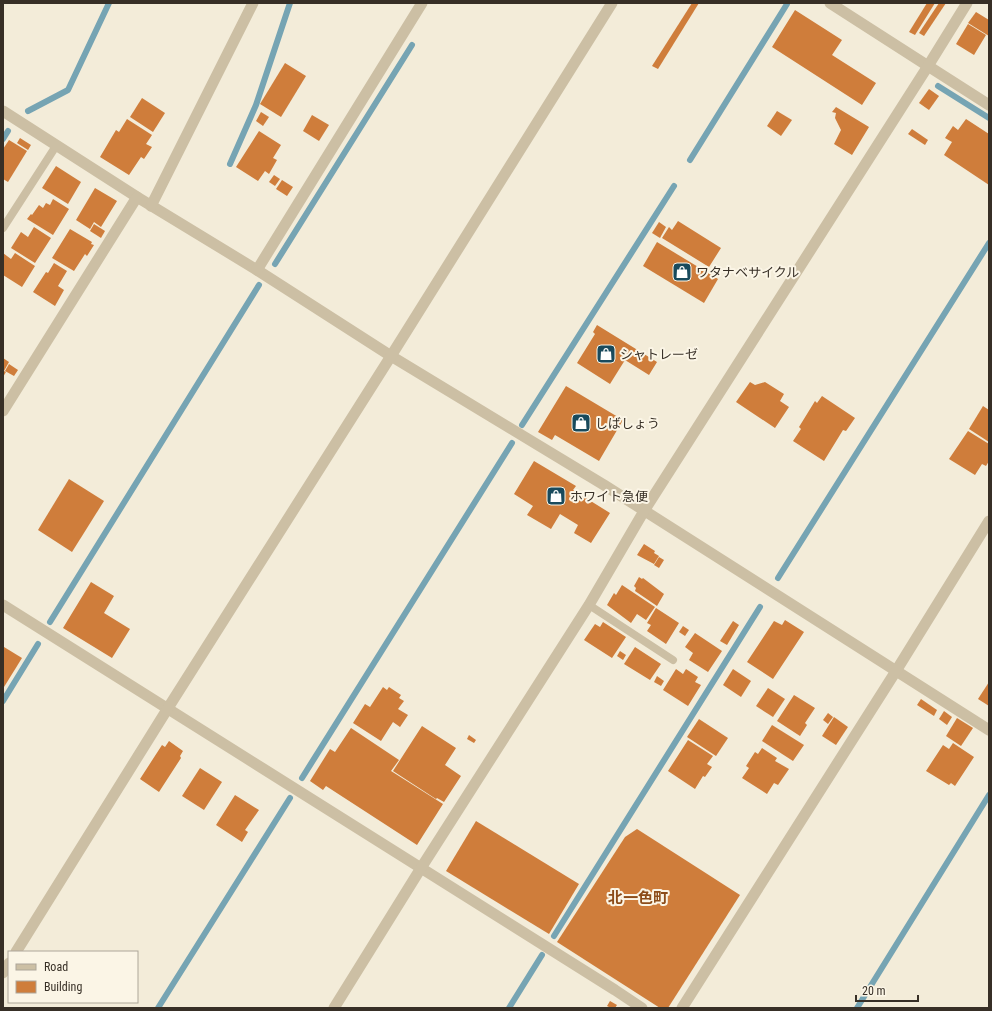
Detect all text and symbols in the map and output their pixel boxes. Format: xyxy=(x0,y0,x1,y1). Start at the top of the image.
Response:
shop icon: ワタナベサイクル xyxy=(671,261,693,283)
place label: ワタナベサイクル xyxy=(696,265,799,280)
shop icon: シャトレーゼ xyxy=(595,343,617,365)
place label: シャトレーゼ xyxy=(620,347,698,362)
shop icon: しばしょう xyxy=(570,412,592,434)
place label: しばしょう xyxy=(595,416,660,431)
shop icon: ホワイト急便 xyxy=(545,485,567,507)
place label: ホワイト急便 xyxy=(570,489,648,504)
district label: 北一色町 xyxy=(608,889,668,907)
legend xyxy=(8,951,138,1003)
text: Road xyxy=(44,960,68,974)
scale bar xyxy=(856,977,918,1003)
text: Building xyxy=(44,980,82,994)
text: 20 m xyxy=(862,984,886,998)

